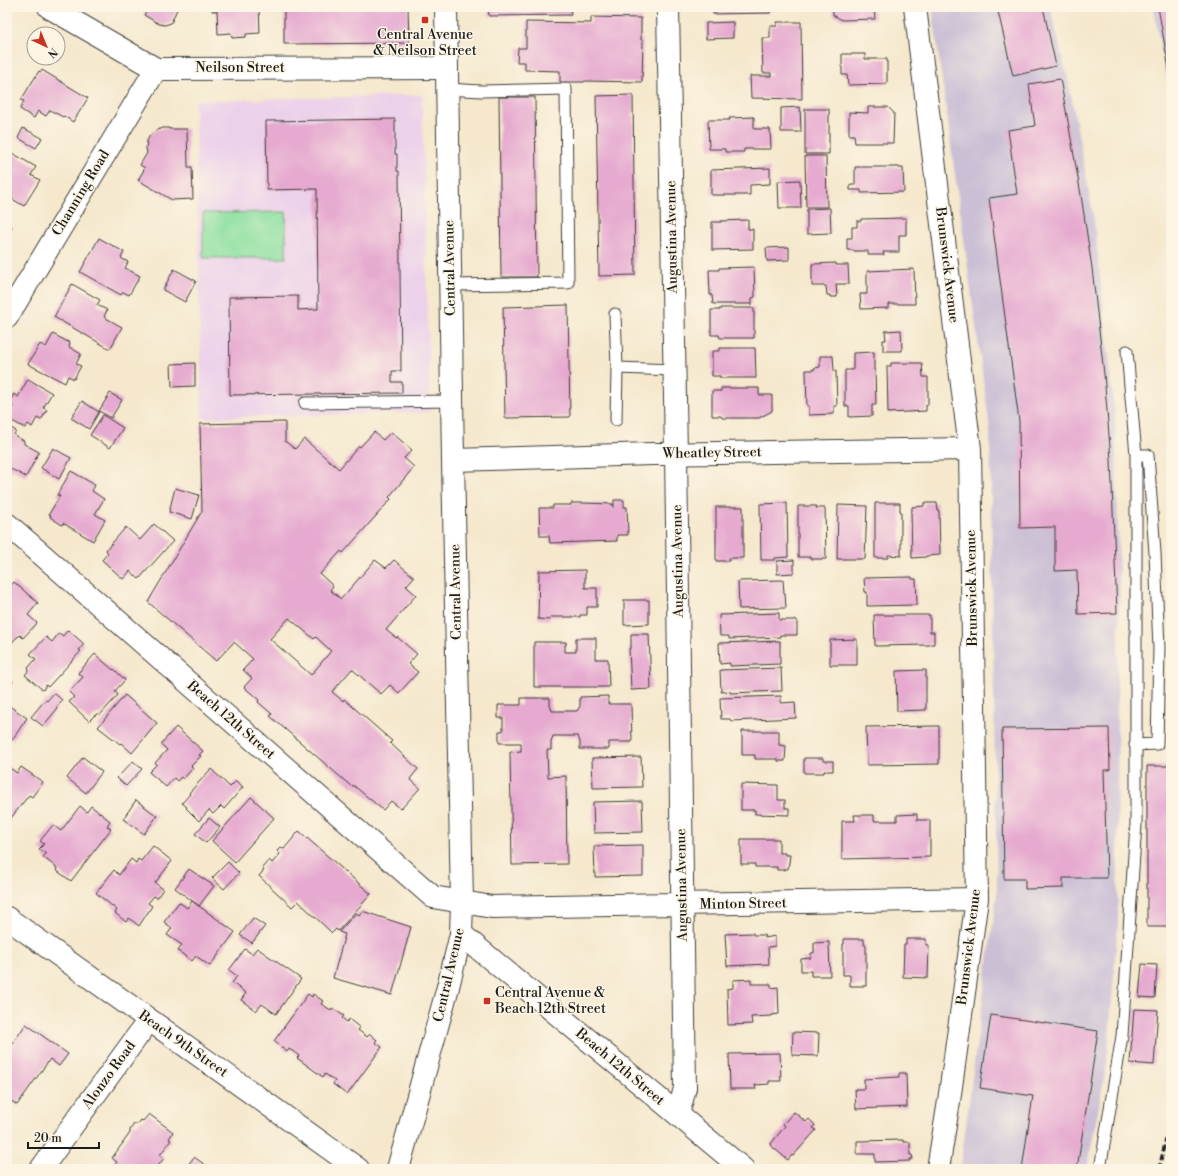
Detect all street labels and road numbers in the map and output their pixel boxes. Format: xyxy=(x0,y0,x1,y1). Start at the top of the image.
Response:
street label: Neilson Street xyxy=(195,59,285,77)
street label: Channing Road xyxy=(48,147,114,239)
street label: Augustina Avenue xyxy=(662,180,682,295)
street label: Brunswick Avenue xyxy=(931,205,963,324)
street label: Central Avenue xyxy=(440,220,460,316)
street label: Wheatley Street xyxy=(661,443,762,463)
street label: Augustina Avenue xyxy=(668,504,688,619)
street label: Brunswick Avenue xyxy=(962,530,982,647)
street label: Central Avenue xyxy=(446,544,466,640)
street label: Beach 12th Street xyxy=(183,676,279,763)
street label: Augustina Avenue xyxy=(672,828,692,943)
street label: Brunswick Avenue xyxy=(953,888,985,1007)
street label: Minton Street xyxy=(699,894,787,914)
street label: Central Avenue xyxy=(429,926,469,1024)
street label: Beach 9th Street xyxy=(134,1006,231,1082)
street label: Beach 12th Street xyxy=(571,1024,668,1110)
street label: Alonzo Road xyxy=(78,1037,140,1113)

